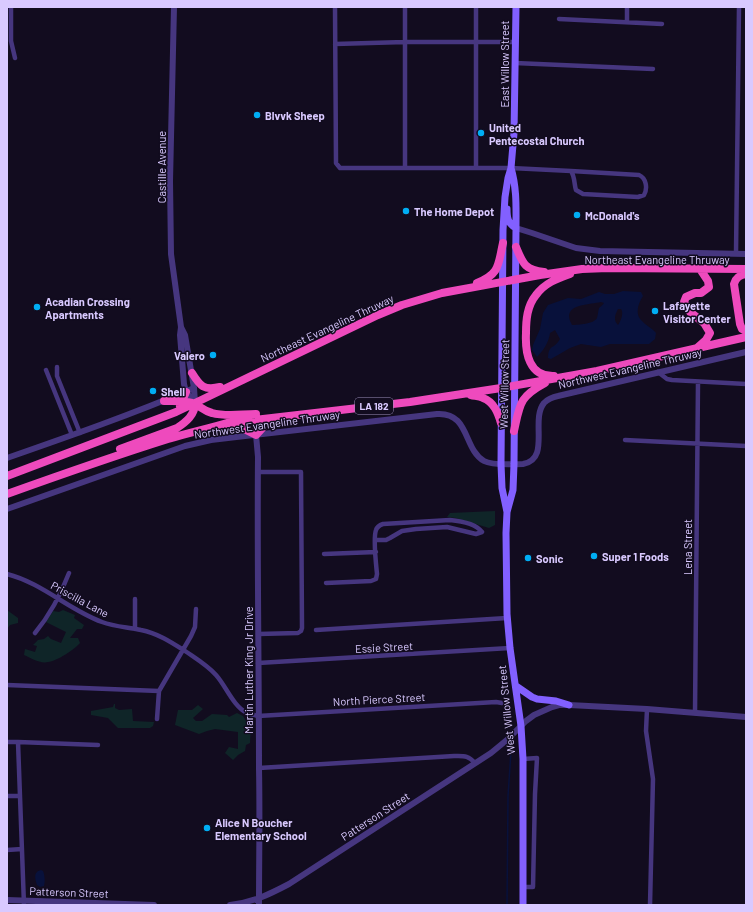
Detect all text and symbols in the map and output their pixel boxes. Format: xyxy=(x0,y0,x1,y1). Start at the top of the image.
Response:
street label: East Willow Street xyxy=(498,20,511,108)
place label: Blvvk Sheep xyxy=(265,109,325,122)
marker: Blvvk Sheep xyxy=(252,110,262,120)
place label: United Pentecostal Church xyxy=(489,121,584,147)
marker: United Pentecostal Church xyxy=(476,128,486,138)
street label: Castille Avenue xyxy=(155,131,168,203)
place label: The Home Depot xyxy=(414,205,494,218)
marker: The Home Depot xyxy=(401,206,411,216)
place label: McDonald's xyxy=(585,209,640,222)
marker: McDonald's xyxy=(572,210,582,220)
street label: Northeast Evangeline Thruway xyxy=(584,253,730,266)
street label: Northeast Evangeline Thruway xyxy=(258,291,396,365)
place label: Acadian Crossing Apartments xyxy=(45,295,130,321)
place label: Lafayette Visitor Center xyxy=(663,299,731,325)
marker: Acadian Crossing Apartments xyxy=(32,302,42,312)
marker: Lafayette Visitor Center xyxy=(650,306,660,316)
street label: West Willow Street xyxy=(497,339,511,429)
street label: Northwest Evangeline Thruway xyxy=(557,345,703,391)
place label: Valero xyxy=(174,349,205,362)
marker: Valero xyxy=(208,350,218,360)
place label: Shell xyxy=(161,385,185,398)
marker: Shell xyxy=(148,386,158,396)
road number: LA 182 xyxy=(355,398,393,414)
street label: Northwest Evangeline Thruway xyxy=(193,407,341,441)
street label: Lena Street xyxy=(681,519,694,575)
place label: Super 1 Foods xyxy=(602,550,669,563)
marker: Super 1 Foods xyxy=(589,551,599,561)
place label: Sonic xyxy=(536,552,563,565)
marker: Sonic xyxy=(523,553,533,563)
street label: Priscilla Lane xyxy=(49,578,111,620)
street label: Martin Luther King Jr Drive xyxy=(242,606,255,734)
street label: Essie Street xyxy=(355,639,413,655)
street label: West Willow Street xyxy=(495,665,517,755)
street label: North Pierce Street xyxy=(332,690,426,708)
street label: Patterson Street xyxy=(338,789,412,843)
place label: Alice N Boucher Elementary School xyxy=(215,816,307,842)
marker: Alice N Boucher Elementary School xyxy=(202,823,212,833)
street label: Patterson Street xyxy=(29,884,109,900)

